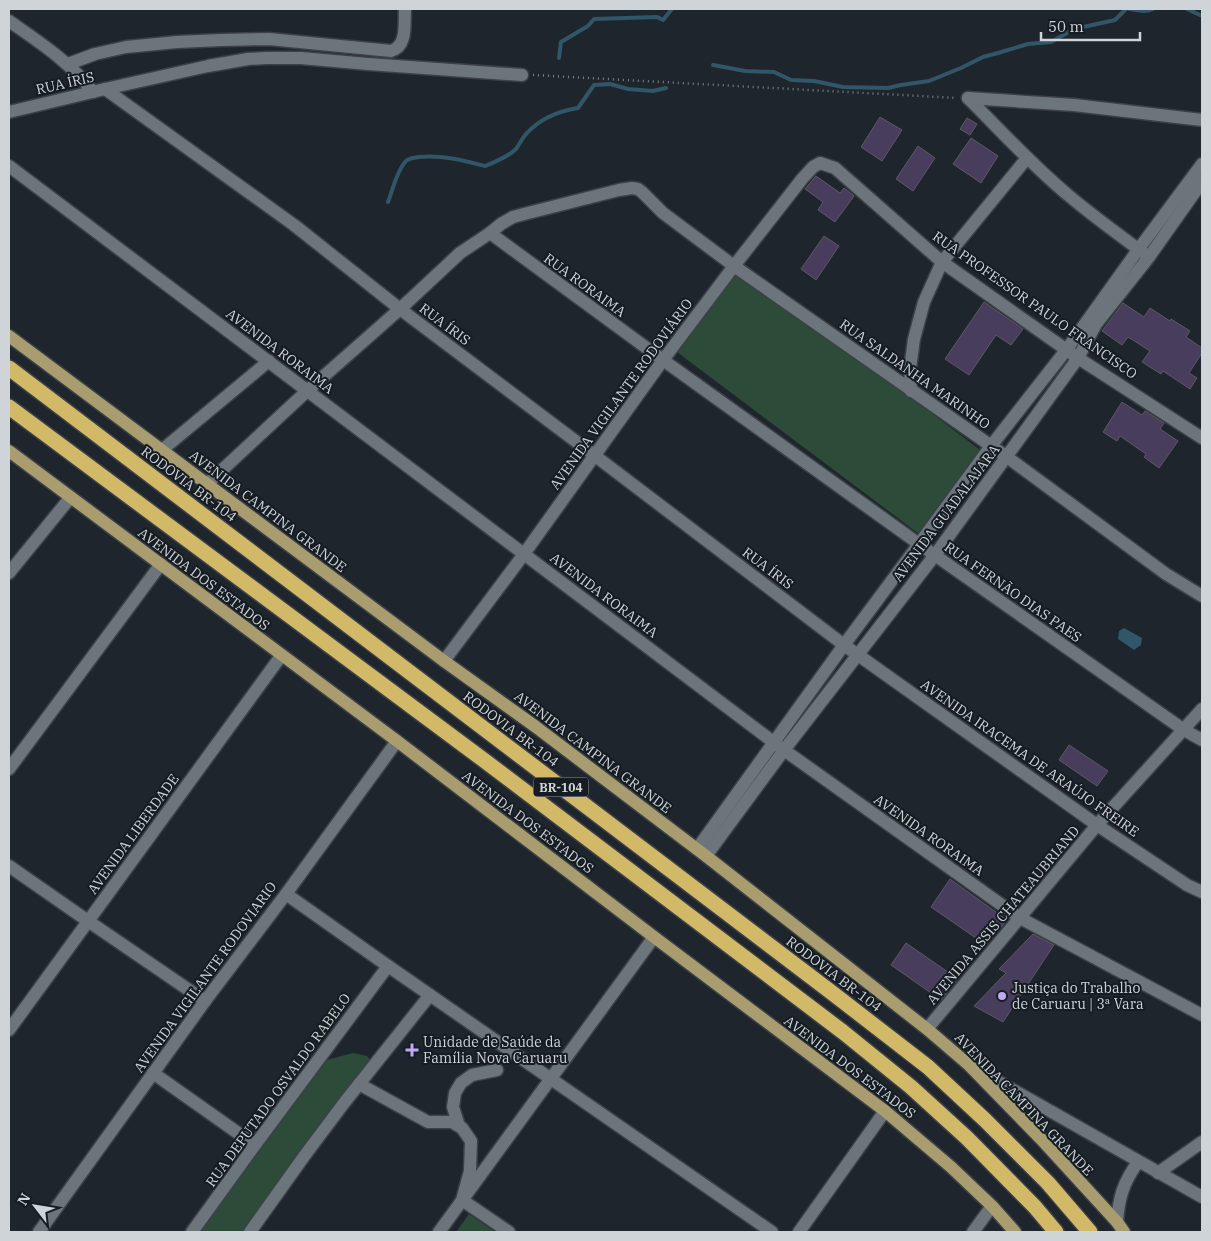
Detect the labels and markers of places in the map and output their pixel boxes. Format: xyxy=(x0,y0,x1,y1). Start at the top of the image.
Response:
place label: Justiça do Trabalho de Caruaru | 3ª Vara xyxy=(1012,979,1144,1013)
marker: Justiça do Trabalho de Caruaru | 3ª Vara xyxy=(996,990,1008,1002)
place label: Unidade de Saúde da Família Nova Caruaru xyxy=(423,1033,568,1067)
marker: Unidade de Saúde da Família Nova Caruaru xyxy=(405,1043,419,1057)

